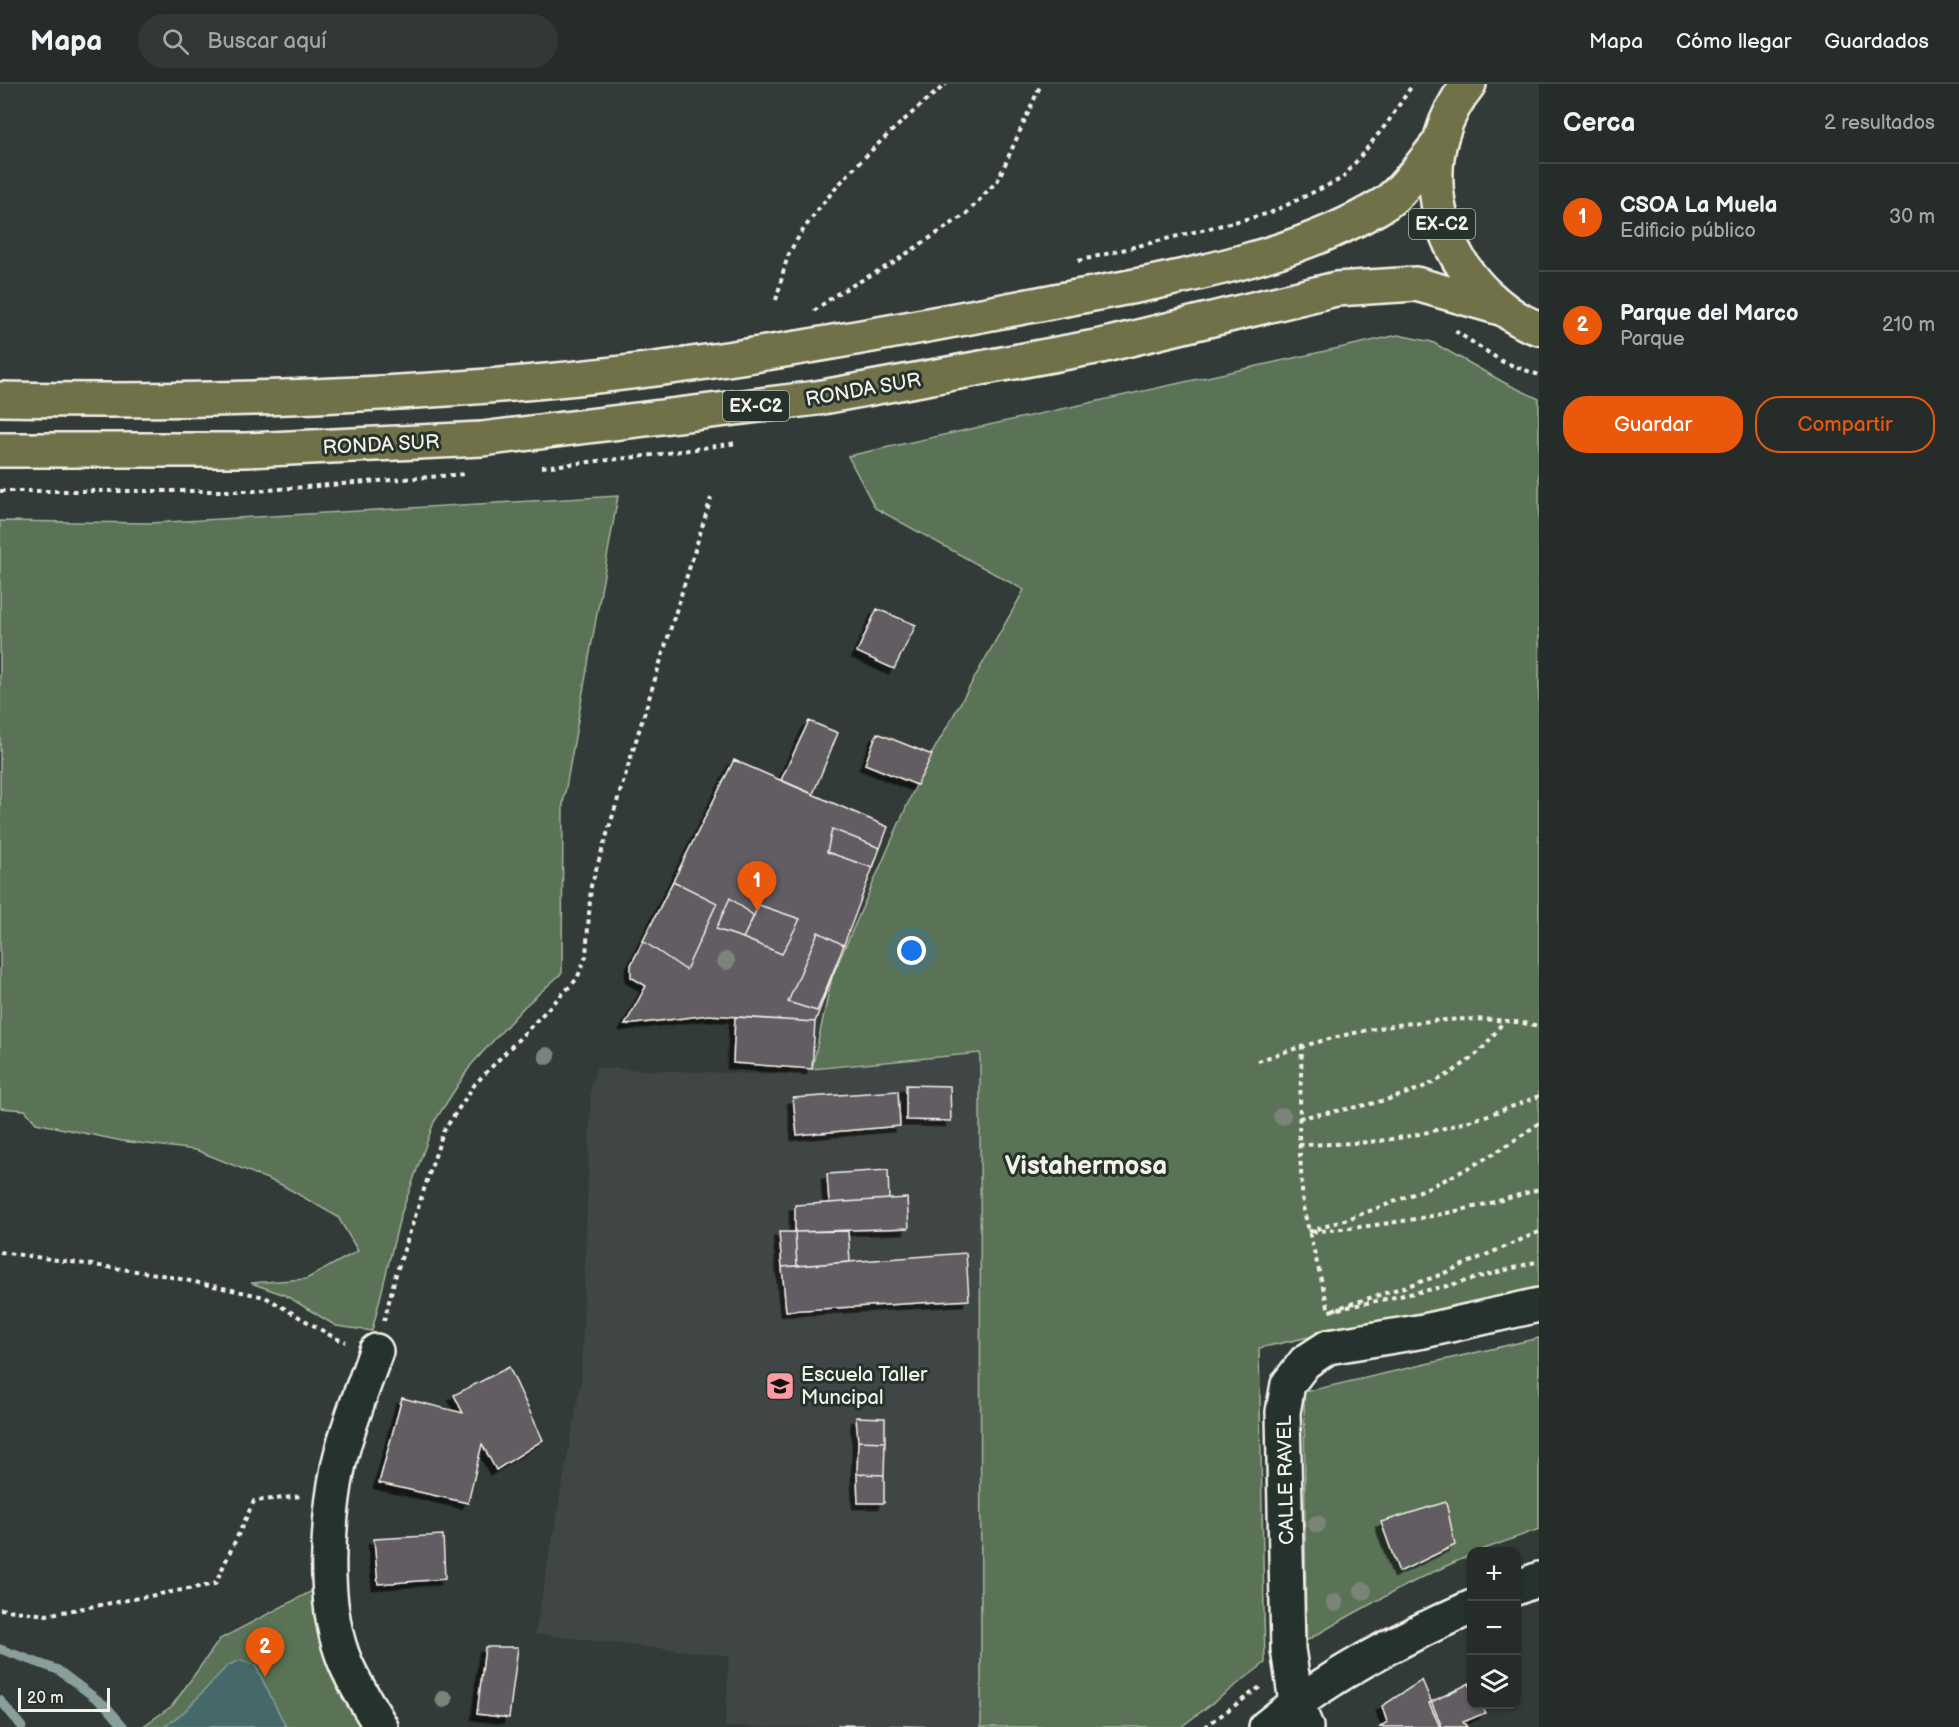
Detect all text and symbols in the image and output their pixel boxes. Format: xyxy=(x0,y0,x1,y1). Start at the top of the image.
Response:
search box xyxy=(138,14,558,68)
text: Mapa xyxy=(30,25,102,58)
icon: search xyxy=(159,25,192,58)
text: Buscar aquí xyxy=(207,28,326,55)
text: Mapa xyxy=(1589,29,1643,54)
text: Cómo llegar xyxy=(1676,29,1791,54)
text: Guardados xyxy=(1824,29,1929,54)
text: Cerca xyxy=(1563,108,1635,139)
text: 2 resultados xyxy=(1824,111,1935,135)
text: CSOA La Muela xyxy=(1620,192,1777,219)
text: 1 xyxy=(1578,205,1587,229)
text: 30 m xyxy=(1889,205,1935,229)
road number: EX-C2 xyxy=(1409,209,1475,239)
text: Edificio público xyxy=(1620,219,1756,243)
text: Parque del Marco xyxy=(1620,300,1799,327)
text: 2 xyxy=(1577,313,1588,337)
text: 210 m xyxy=(1882,313,1935,337)
text: Parque xyxy=(1620,327,1685,351)
street label: RONDA SUR xyxy=(804,368,923,412)
road number: EX-C2 xyxy=(723,391,789,421)
button: Guardar xyxy=(1563,396,1743,453)
button: Compartir xyxy=(1755,396,1935,453)
street label: RONDA SUR xyxy=(322,430,440,460)
pin: 1 xyxy=(738,862,777,911)
your location xyxy=(897,936,926,965)
district label: Vistahermosa xyxy=(1005,1151,1167,1182)
place label: Escuela Taller Muncipal xyxy=(801,1363,928,1410)
school or university icon: Escuela Taller Muncipal xyxy=(764,1370,796,1402)
street label: CALLE RAVEL xyxy=(1273,1414,1299,1545)
map controls xyxy=(1467,1547,1521,1709)
button: + xyxy=(1467,1547,1521,1601)
button: − xyxy=(1467,1601,1521,1655)
pin: 2 xyxy=(246,1628,284,1677)
button: layers xyxy=(1467,1655,1521,1709)
scale bar xyxy=(18,1685,110,1712)
text: 20 m xyxy=(27,1689,63,1708)

